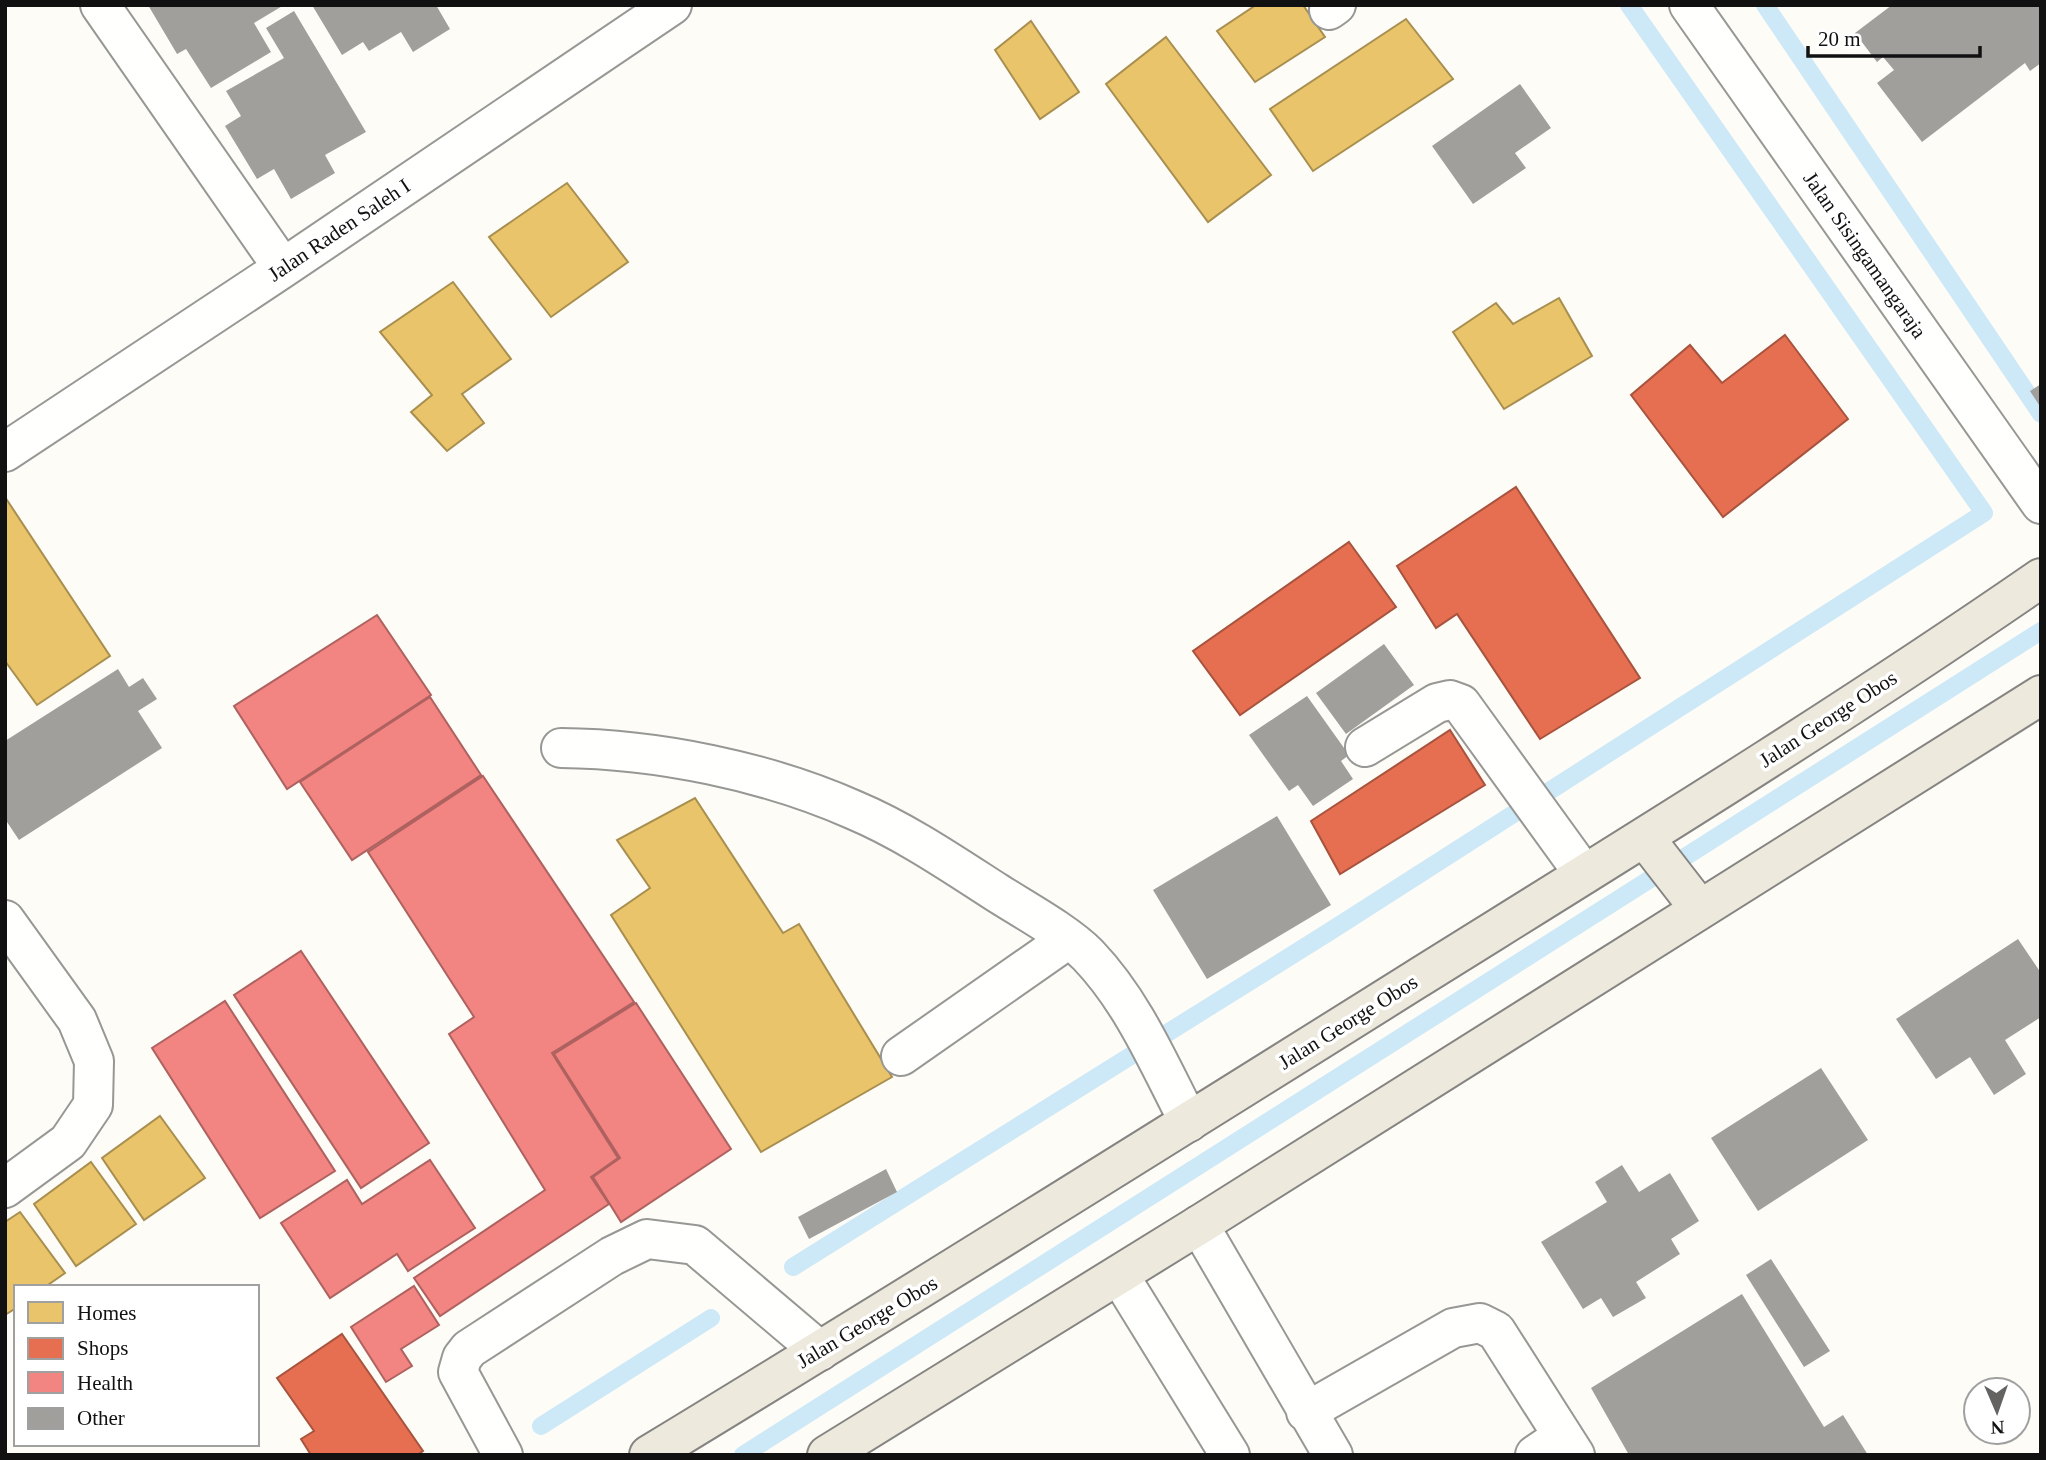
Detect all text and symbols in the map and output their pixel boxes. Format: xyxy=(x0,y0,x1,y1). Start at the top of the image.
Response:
scale bar xyxy=(1808,14,1980,58)
text: 20 m xyxy=(1818,27,1861,51)
street label: Jalan Sisingamangaraja xyxy=(1798,167,1932,343)
street label: Jalan Raden Saleh I xyxy=(263,174,415,286)
street label: Jalan George Obos xyxy=(1755,666,1901,772)
street label: Jalan George Obos xyxy=(1274,970,1422,1074)
street label: Jalan George Obos xyxy=(792,1271,942,1373)
legend xyxy=(14,1285,259,1446)
text: Homes xyxy=(77,1301,137,1325)
text: Shops xyxy=(77,1336,128,1360)
text: Health xyxy=(77,1371,133,1395)
north arrow xyxy=(1962,1376,2032,1446)
text: Other xyxy=(77,1406,125,1430)
text: N xyxy=(1990,1417,2005,1438)

